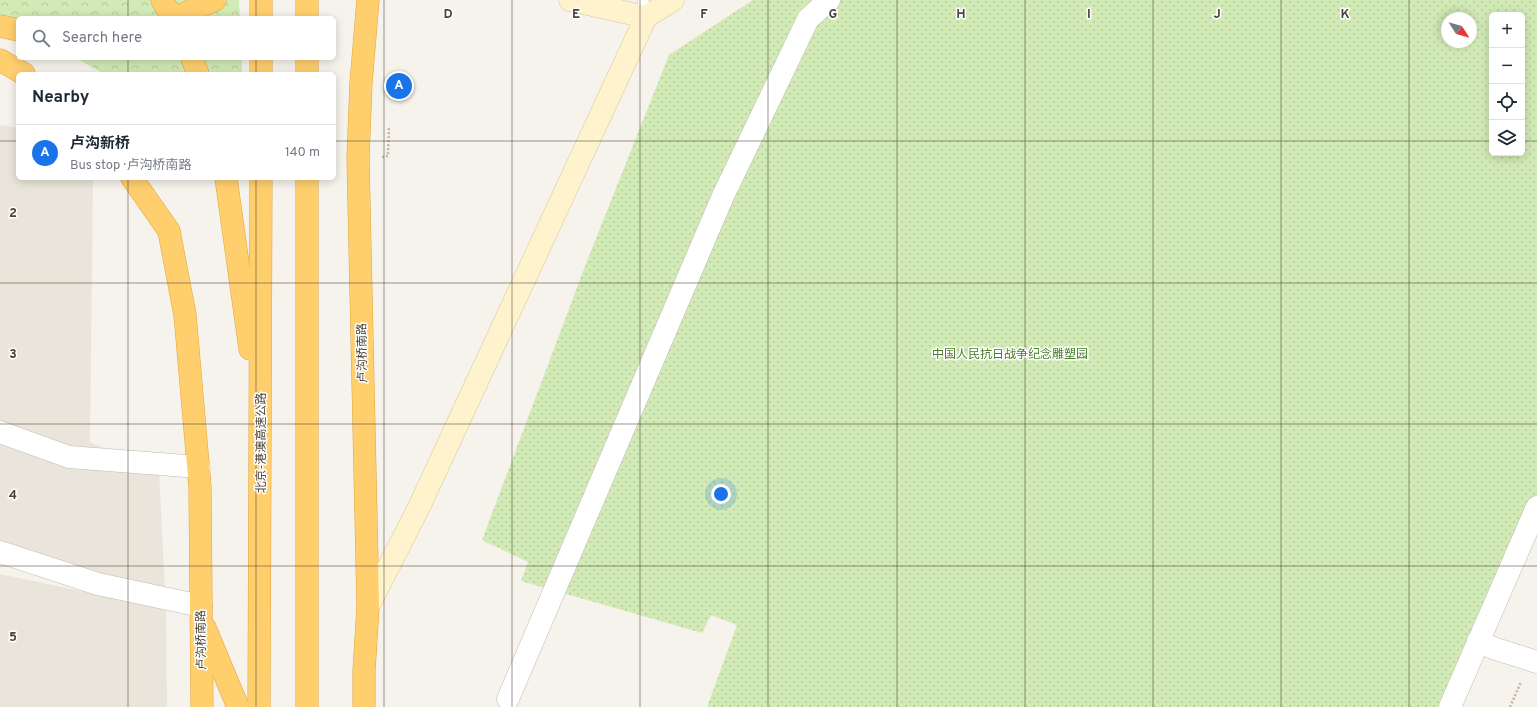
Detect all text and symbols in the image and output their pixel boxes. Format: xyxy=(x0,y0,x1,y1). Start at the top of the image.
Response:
text: D xyxy=(443,7,453,23)
text: E xyxy=(572,7,580,23)
text: F xyxy=(700,7,708,23)
text: G xyxy=(829,7,838,23)
text: H xyxy=(956,7,966,23)
text: I xyxy=(1087,7,1091,23)
text: J xyxy=(1213,7,1221,23)
text: K xyxy=(1340,7,1350,23)
north arrow xyxy=(1441,12,1477,48)
map controls xyxy=(1489,12,1525,156)
button: + xyxy=(1489,12,1525,48)
search box xyxy=(16,16,336,60)
icon: search xyxy=(30,27,52,49)
text: Search here xyxy=(62,29,142,48)
button: − xyxy=(1489,48,1525,84)
pin: A xyxy=(386,71,412,101)
button: locate xyxy=(1489,84,1525,120)
text: Nearby xyxy=(32,87,89,109)
button: layers xyxy=(1489,120,1525,156)
text: 卢沟新桥 xyxy=(70,135,130,154)
text: A xyxy=(40,145,50,161)
text: 140 m xyxy=(285,145,320,161)
text: Bus stop · 卢沟桥南路 xyxy=(70,158,191,174)
text: 2 xyxy=(9,206,17,222)
street label: 卢沟桥南路 xyxy=(354,323,372,383)
text: 3 xyxy=(9,347,17,363)
park label: 中国人民抗日战争纪念雕塑园 xyxy=(932,347,1088,363)
street label: 北京-港澳高速公路 xyxy=(254,393,270,493)
your location xyxy=(711,484,731,504)
text: 4 xyxy=(9,488,17,504)
street label: 卢沟桥南路 xyxy=(193,610,211,670)
text: 5 xyxy=(9,630,17,646)

